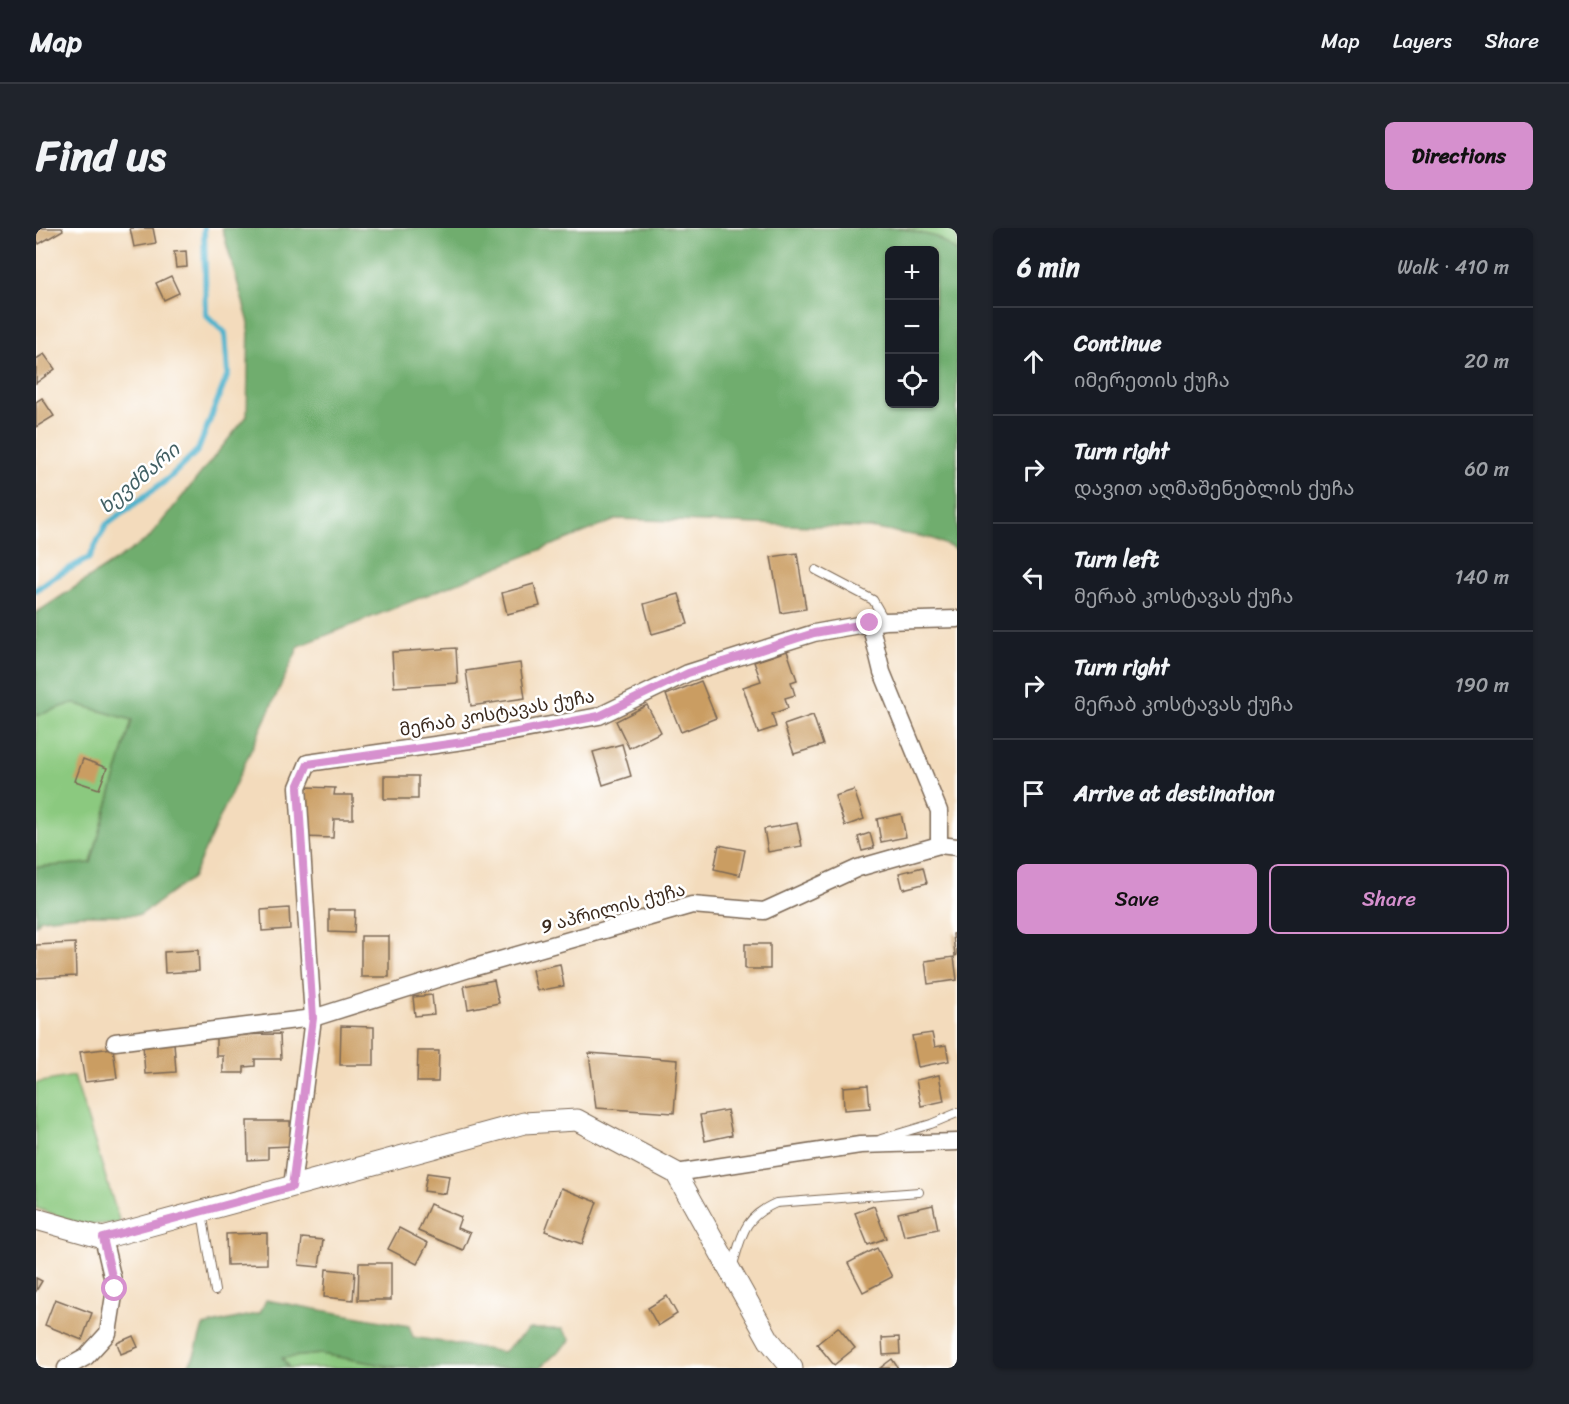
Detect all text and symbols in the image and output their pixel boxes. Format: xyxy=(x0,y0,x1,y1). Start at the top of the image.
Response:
text: Map xyxy=(30,17,82,66)
text: Map xyxy=(1321,22,1360,60)
text: Layers xyxy=(1393,22,1452,60)
text: Share xyxy=(1485,22,1539,60)
text: Find us xyxy=(36,119,166,193)
button: Directions xyxy=(1385,122,1533,190)
text: 6 min xyxy=(1017,244,1080,290)
map controls xyxy=(885,246,939,408)
button: + xyxy=(885,246,939,300)
text: Walk · 410 m xyxy=(1397,250,1509,285)
button: − xyxy=(885,300,939,354)
text: Continue xyxy=(1074,324,1162,363)
text: 20 m xyxy=(1464,344,1509,379)
icon: ahead xyxy=(1017,345,1050,378)
button: locate xyxy=(885,354,939,408)
text: იმერეთის ქუჩა xyxy=(1074,363,1230,398)
text: Turn right xyxy=(1074,432,1169,471)
water label: ხევძმარი xyxy=(91,433,189,523)
text: 60 m xyxy=(1464,452,1509,487)
icon: right xyxy=(1017,453,1050,486)
text: დავით აღმაშენებლის ქუჩა xyxy=(1074,471,1354,506)
text: Turn left xyxy=(1074,540,1159,579)
text: 140 m xyxy=(1455,560,1509,595)
icon: left xyxy=(1017,561,1050,594)
text: მერაბ კოსტავას ქუჩა xyxy=(1074,579,1293,614)
route end xyxy=(856,609,882,635)
text: Turn right xyxy=(1074,648,1169,687)
text: 190 m xyxy=(1455,668,1509,703)
icon: right xyxy=(1017,669,1050,702)
street label: მერაბ კოსტავას ქუჩა xyxy=(397,680,597,746)
text: მერაბ კოსტავას ქუჩა xyxy=(1074,687,1293,722)
text: Arrive at destination xyxy=(1074,774,1275,813)
icon: arrive xyxy=(1017,777,1050,810)
button: Save xyxy=(1017,864,1257,934)
button: Share xyxy=(1269,864,1509,934)
street label: 9 აპრილის ქუჩა xyxy=(537,873,689,943)
route start xyxy=(101,1275,127,1301)

